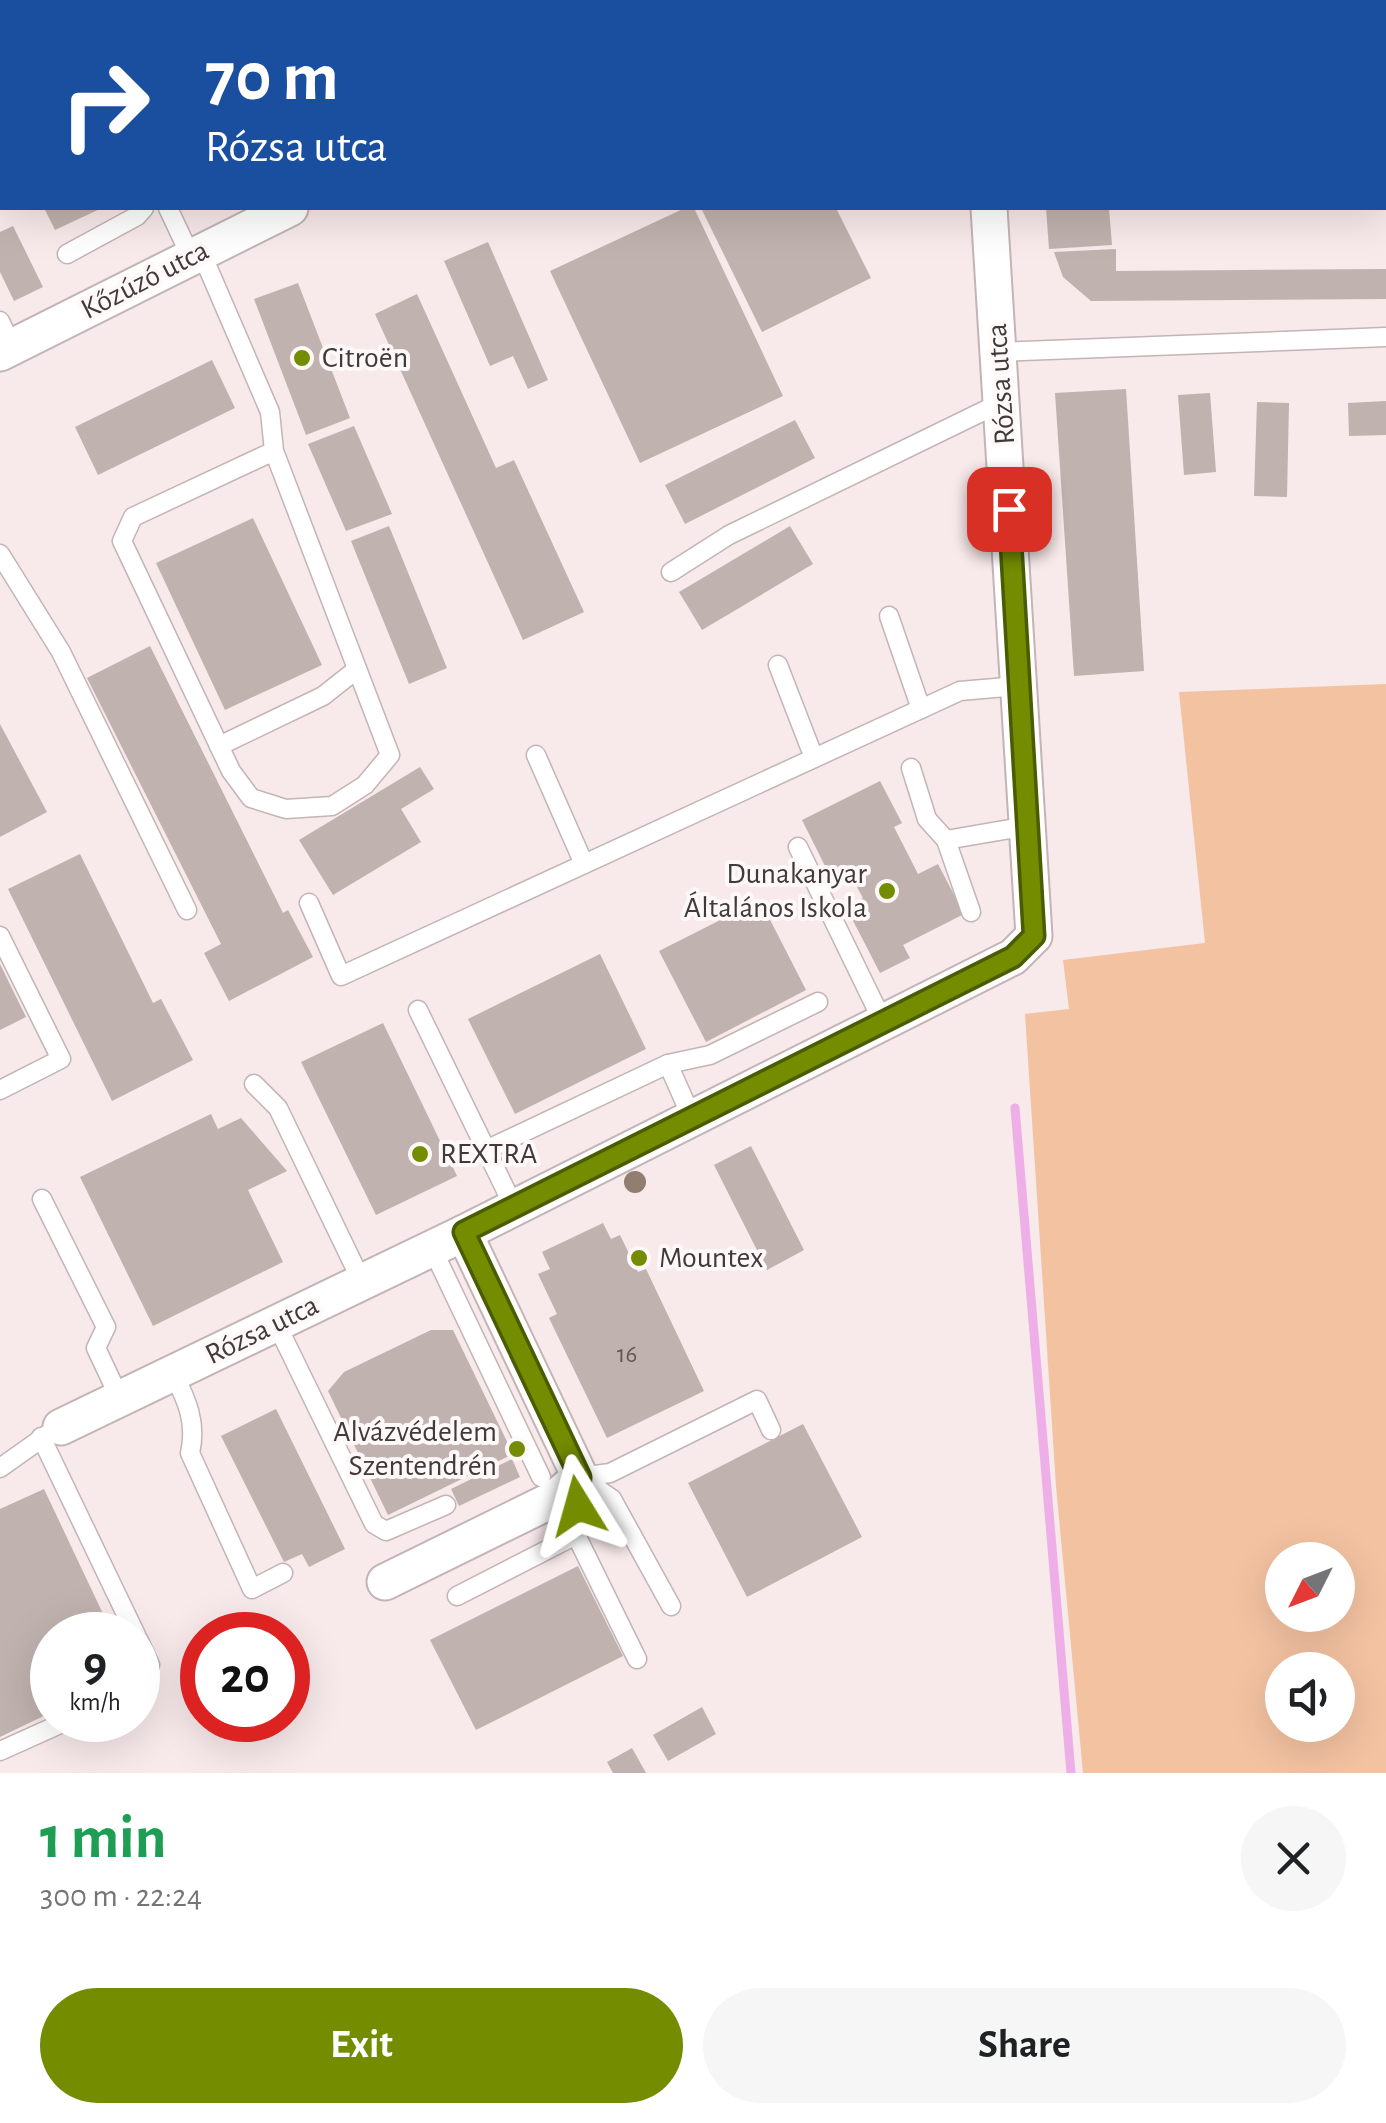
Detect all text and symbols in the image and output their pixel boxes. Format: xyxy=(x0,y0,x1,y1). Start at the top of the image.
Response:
icon: right xyxy=(40,40,170,170)
text: 70 m xyxy=(205,43,339,113)
text: Rózsa utca xyxy=(205,125,388,170)
street label: Kőzúzó utca xyxy=(76,235,214,325)
street label: Rózsa utca xyxy=(982,322,1020,446)
place label: Citroën xyxy=(322,343,408,373)
marker: Citroën xyxy=(291,347,313,369)
pin xyxy=(967,467,1052,552)
icon: arrive xyxy=(982,482,1037,537)
place label: Dunakanyar Általános Iskola xyxy=(684,859,867,923)
marker: Dunakanyar Általános Iskola xyxy=(876,880,898,902)
place label: REXTRA xyxy=(440,1139,537,1169)
marker: REXTRA xyxy=(409,1143,431,1165)
place label: Mountex xyxy=(659,1243,763,1273)
marker: Mountex xyxy=(628,1247,650,1269)
street label: Rózsa utca xyxy=(201,1290,323,1370)
house number: 16 xyxy=(617,1342,637,1367)
place label: Alvázvédelem Szentendrén xyxy=(333,1417,497,1481)
marker: Alvázvédelem Szentendrén xyxy=(506,1438,528,1460)
position arrow xyxy=(526,1454,630,1558)
north arrow xyxy=(1265,1542,1355,1632)
map controls xyxy=(1265,1542,1355,1742)
speed limit sign: 20 xyxy=(180,1612,310,1742)
text: 9 xyxy=(83,1640,107,1690)
button: sound xyxy=(1265,1652,1355,1742)
text: km/h xyxy=(69,1690,121,1715)
button: close xyxy=(1241,1806,1346,1911)
text: 1 min xyxy=(40,1809,166,1869)
text: 300 m · 22:24 xyxy=(40,1880,202,1912)
button: Exit xyxy=(40,1988,683,2103)
button: Share xyxy=(703,1988,1346,2103)

